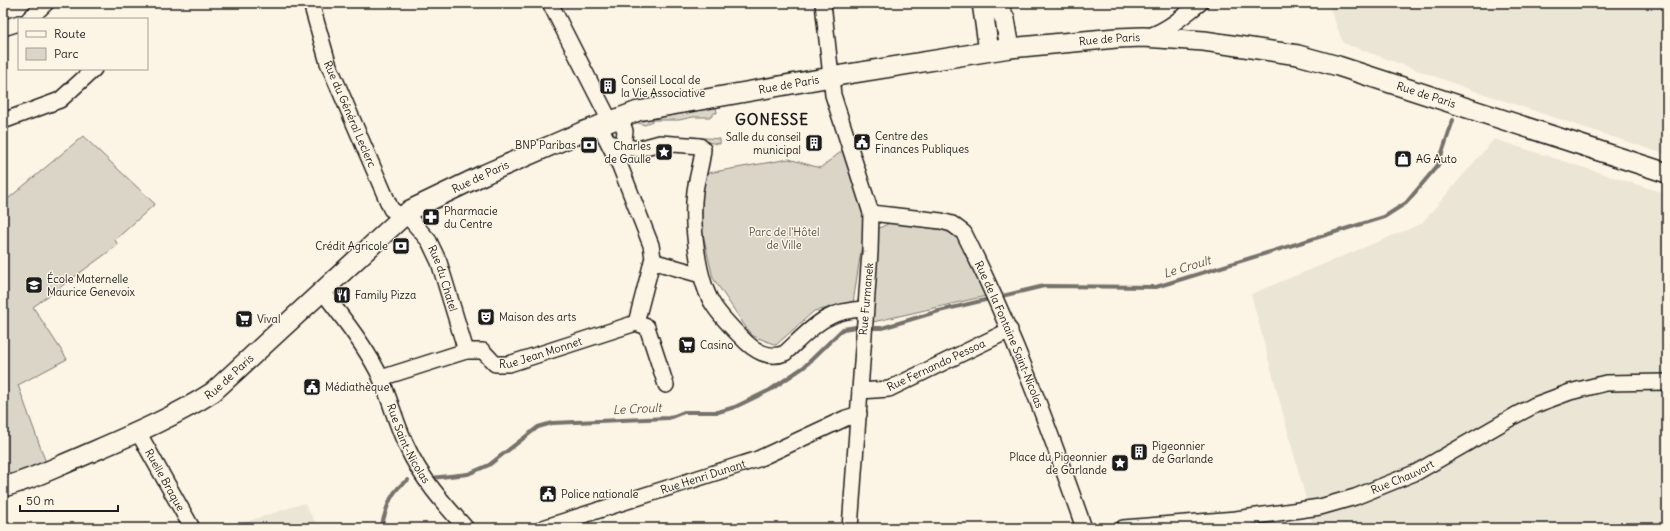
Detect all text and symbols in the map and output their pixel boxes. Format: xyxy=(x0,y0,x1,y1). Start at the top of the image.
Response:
legend xyxy=(18,18,148,70)
text: Route xyxy=(54,26,86,41)
street label: Rue de Paris xyxy=(1078,30,1140,48)
text: Parc xyxy=(54,46,79,61)
street label: Rue du Général Leclerc xyxy=(321,59,379,170)
street label: Rue de Paris xyxy=(757,72,820,97)
place label: Conseil Local de la Vie Associative xyxy=(621,73,705,100)
building icon: Conseil Local de la Vie Associative xyxy=(598,76,618,96)
street label: Rue de Paris xyxy=(1395,79,1458,111)
district label: GONESSE xyxy=(735,110,809,129)
place label: Centre des Finances Publiques xyxy=(875,129,969,156)
place label: Salle du conseil municipal xyxy=(726,130,801,157)
public building icon: Centre des Finances Publiques xyxy=(852,132,872,152)
building icon: Salle du conseil municipal xyxy=(804,133,824,153)
bank icon: BNP Paribas xyxy=(579,135,599,155)
place label: BNP Paribas xyxy=(515,138,576,152)
place label: Charles de Gaulle xyxy=(605,139,651,166)
place icon: Charles de Gaulle xyxy=(654,142,674,162)
shop icon: AG Auto xyxy=(1393,149,1413,169)
place label: AG Auto xyxy=(1416,152,1457,166)
street label: Rue de Paris xyxy=(449,157,511,196)
place label: Pharmacie du Centre xyxy=(444,204,498,231)
pharmacy icon: Pharmacie du Centre xyxy=(421,207,441,227)
park label: Parc de l'Hôtel de Ville xyxy=(749,225,819,252)
bank icon: Crédit Agricole xyxy=(391,236,411,256)
place label: Crédit Agricole xyxy=(315,239,388,253)
street label: Rue du Chatel xyxy=(425,243,461,313)
water label: Le Croult xyxy=(1161,252,1214,281)
street label: Rue de la Fontaine Saint-Nicolas xyxy=(972,259,1047,410)
street label: Rue Furmanek xyxy=(856,262,876,336)
place label: École Maternelle Maurice Genevoix xyxy=(47,271,136,299)
school or university icon: École Maternelle Maurice Genevoix xyxy=(24,275,44,295)
restaurant icon: Family Pizza xyxy=(332,285,352,305)
place label: Family Pizza xyxy=(355,288,416,302)
theatre icon: Maison des arts xyxy=(476,307,496,327)
supermarket icon: Vival xyxy=(234,309,254,329)
place label: Maison des arts xyxy=(499,310,576,324)
place label: Vival xyxy=(257,312,280,326)
street label: Rue Jean Monnet xyxy=(499,334,584,372)
supermarket icon: Casino xyxy=(677,335,697,355)
street label: Rue Fernando Pessoa xyxy=(885,336,987,394)
place label: Casino xyxy=(700,338,733,352)
street label: Rue de Paris xyxy=(202,351,257,403)
public building icon: Médiathèque xyxy=(302,377,322,397)
place label: Médiathèque xyxy=(325,380,389,394)
water label: Le Croult xyxy=(612,400,664,417)
street label: Rue Saint-Nicolas xyxy=(384,402,433,486)
place label: Pigeonnier de Garlande xyxy=(1152,439,1213,466)
building icon: Pigeonnier de Garlande xyxy=(1129,442,1149,462)
street label: Ruelle Braque xyxy=(142,446,188,513)
place label: Place du Pigeonnier de Garlande xyxy=(1009,450,1108,477)
place icon: Place du Pigeonnier de Garlande xyxy=(1110,453,1130,473)
street label: Rue Henri Dunant xyxy=(659,456,748,497)
street label: Rue Chauvart xyxy=(1369,457,1437,497)
public building icon: Police nationale xyxy=(538,484,558,504)
scale bar xyxy=(20,487,118,513)
place label: Police nationale xyxy=(561,487,639,501)
text: 50 m xyxy=(26,493,55,508)

